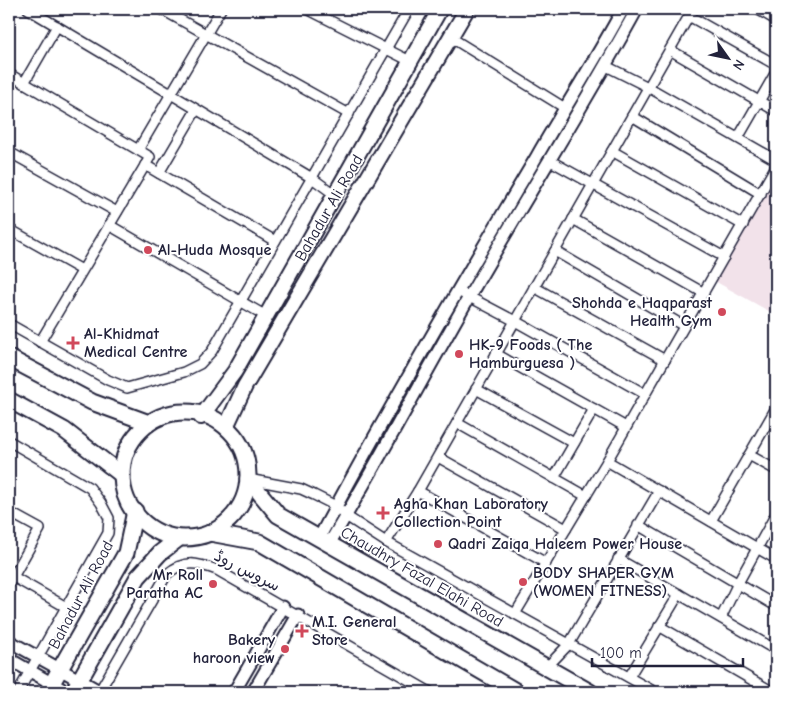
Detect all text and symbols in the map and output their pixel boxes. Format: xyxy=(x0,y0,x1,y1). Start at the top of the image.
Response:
north arrow xyxy=(702,32,752,82)
text: N xyxy=(729,56,748,73)
street label: Bahadur Ali Road xyxy=(291,152,367,264)
place label: Al-Huda Mosque xyxy=(158,241,271,259)
marker: Al-Huda Mosque xyxy=(142,244,154,256)
place label: Shohda e Haqparast Health Gym xyxy=(572,294,713,330)
marker: Shohda e Haqparast Health Gym xyxy=(716,306,728,318)
place label: Al-Khidmat Medical Centre xyxy=(84,325,187,361)
marker: Al-Khidmat Medical Centre xyxy=(66,336,80,350)
place label: HK-9 Foods ( The Hamburguesa ) xyxy=(469,336,592,372)
marker: HK-9 Foods ( The Hamburguesa ) xyxy=(453,348,465,360)
place label: Agha Khan Laboratory Collection Point xyxy=(394,495,549,531)
marker: Agha Khan Laboratory Collection Point xyxy=(376,506,390,520)
street label: Chaudhry Fazal Elahi Road xyxy=(338,523,506,631)
place label: Qadri Zaiqa Haleem Power House xyxy=(448,535,682,553)
street label: Bahadur Ali Road xyxy=(45,538,117,652)
marker: Qadri Zaiqa Haleem Power House xyxy=(432,538,444,550)
street label: سروس روڈ xyxy=(211,547,283,595)
place label: BODY SHAPER GYM (WOMEN FITNESS) xyxy=(533,564,674,600)
place label: Mr Roll Paratha AC xyxy=(126,566,203,602)
marker: BODY SHAPER GYM (WOMEN FITNESS) xyxy=(517,576,529,588)
marker: Mr Roll Paratha AC xyxy=(207,578,219,590)
place label: M.I. General Store xyxy=(312,613,396,649)
marker: M.I. General Store xyxy=(296,625,308,637)
place label: Bakery haroon view xyxy=(193,631,276,667)
scale bar xyxy=(592,636,744,668)
marker: Bakery haroon view xyxy=(279,643,291,655)
text: 100 m xyxy=(600,644,642,662)

